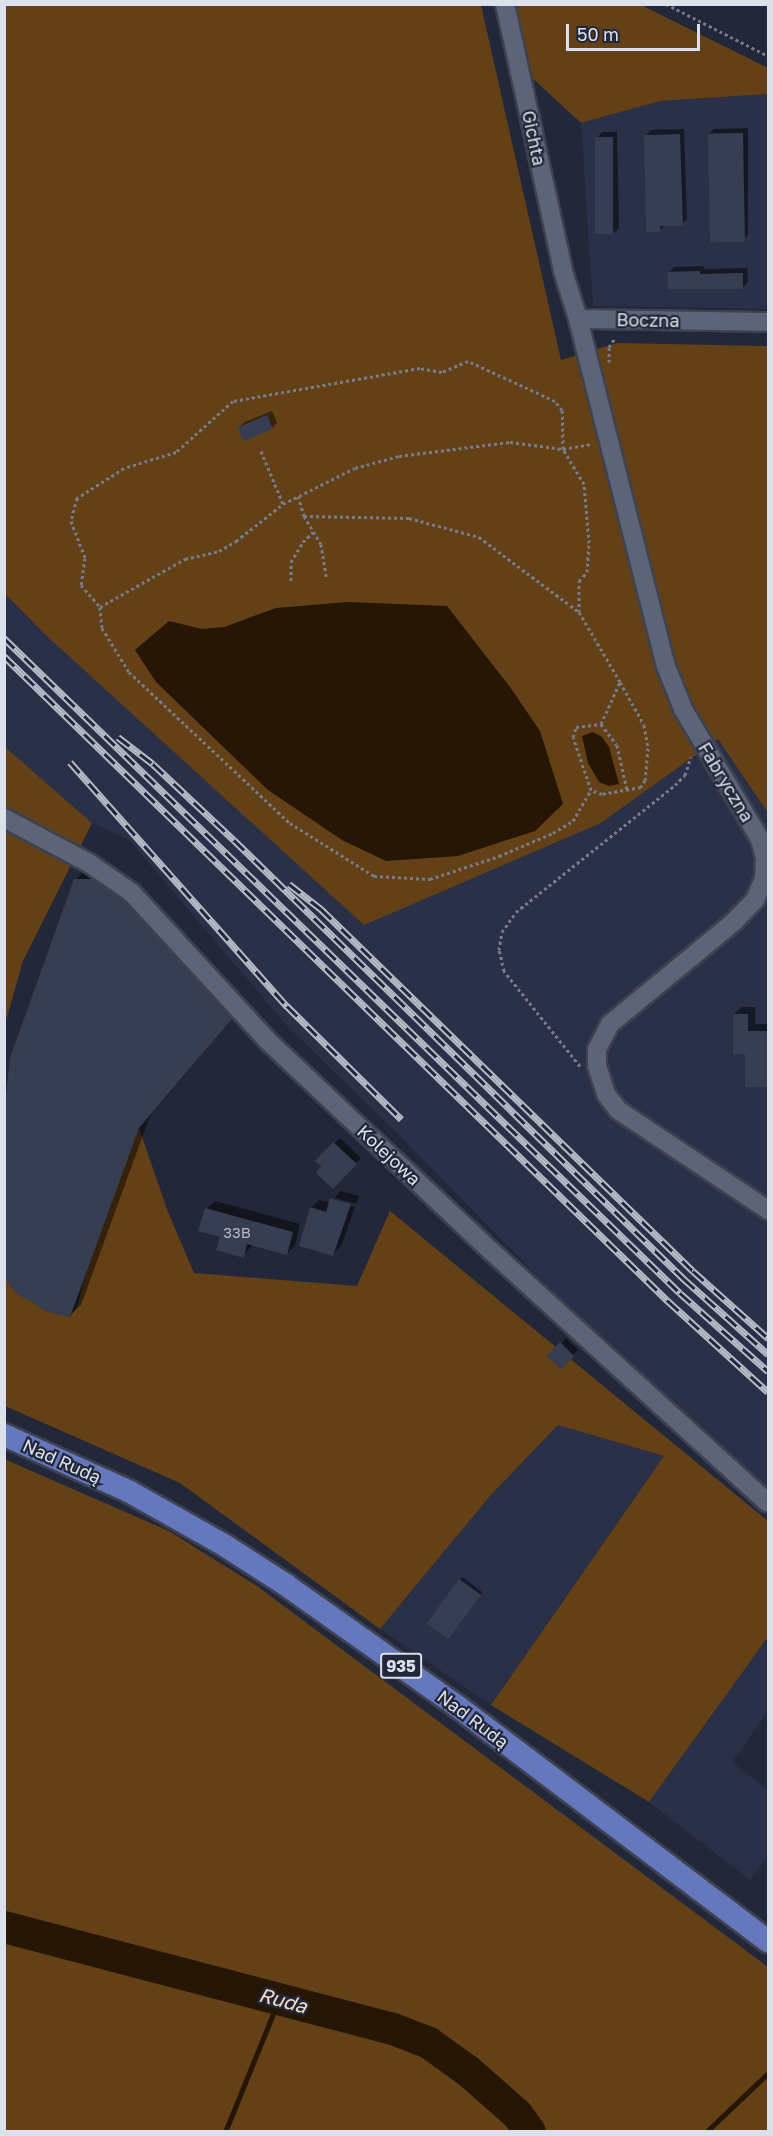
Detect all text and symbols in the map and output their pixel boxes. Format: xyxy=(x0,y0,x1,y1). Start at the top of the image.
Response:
scale bar xyxy=(569,12,702,50)
text: 50 m xyxy=(577,23,619,45)
street label: Gichta xyxy=(518,109,550,167)
street label: Boczna xyxy=(616,309,680,331)
street label: Fabryczna xyxy=(694,738,758,826)
street label: Kolejowa xyxy=(353,1120,425,1190)
house number: 33B xyxy=(223,1224,251,1242)
street label: Nad Rudą xyxy=(19,1434,105,1488)
road number: 935 xyxy=(380,1653,422,1679)
street label: Nad Rudą xyxy=(433,1685,513,1753)
water label: Ruda xyxy=(256,1982,310,2018)

